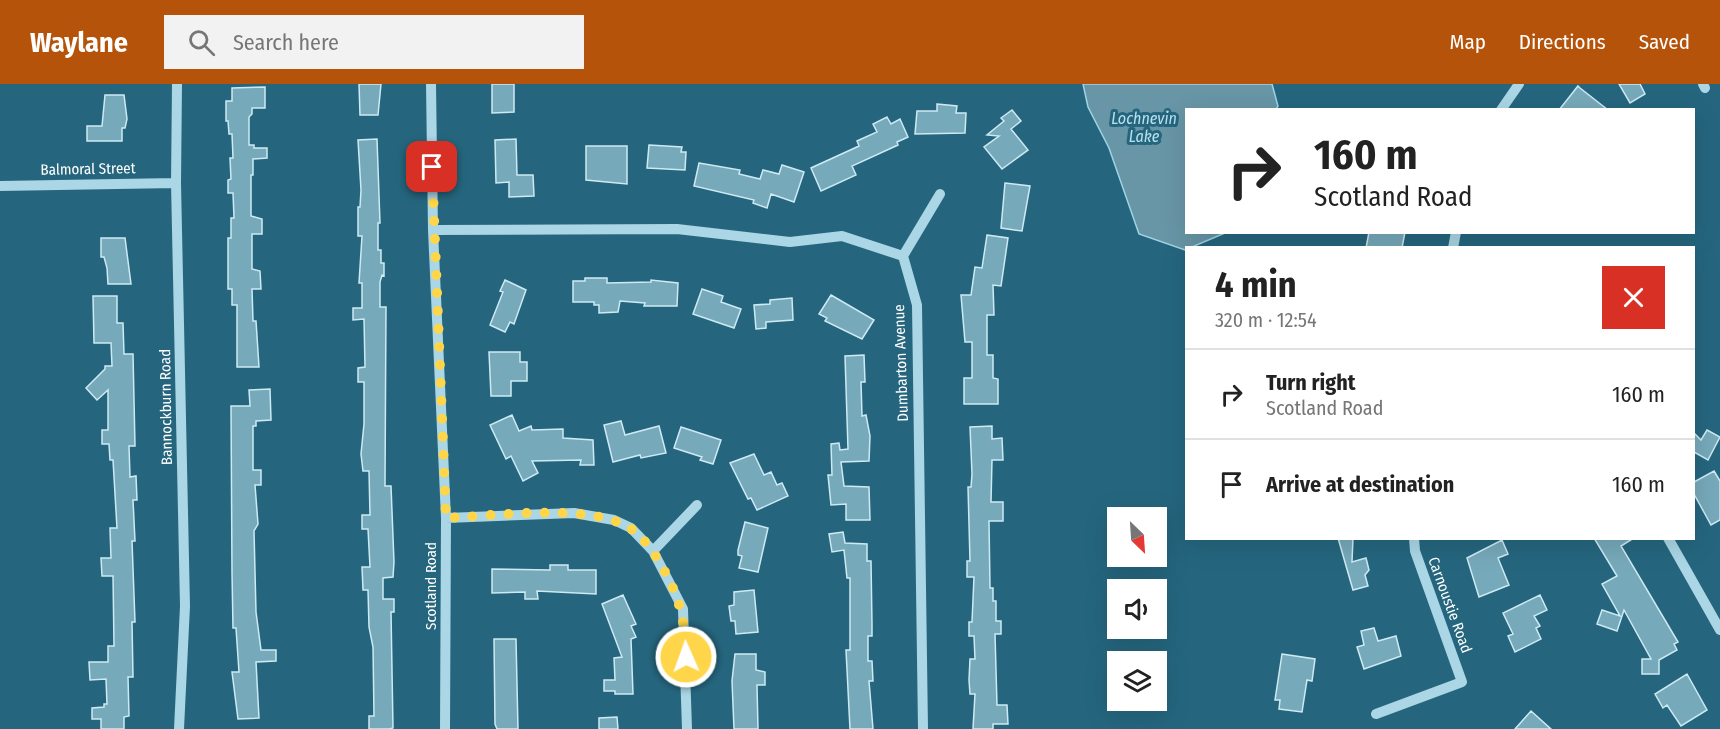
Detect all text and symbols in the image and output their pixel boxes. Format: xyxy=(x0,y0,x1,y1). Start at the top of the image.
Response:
search box xyxy=(164,15,584,69)
text: Waylane xyxy=(30,26,128,59)
icon: search xyxy=(185,26,218,59)
text: Search here xyxy=(233,29,339,56)
text: Map xyxy=(1449,29,1486,55)
text: Directions xyxy=(1519,29,1606,55)
text: Saved xyxy=(1639,29,1690,55)
water label: Lochnevin Lake xyxy=(1111,109,1177,146)
text: 160 m xyxy=(1314,130,1417,180)
icon: right xyxy=(1215,132,1293,210)
pin xyxy=(406,141,457,192)
icon: arrive xyxy=(415,150,448,183)
street label: Balmoral Street xyxy=(40,159,136,179)
text: Scotland Road xyxy=(1314,181,1472,213)
text: 4 min xyxy=(1215,263,1297,307)
button: close xyxy=(1602,266,1665,329)
street label: Dumbarton Avenue xyxy=(890,304,912,422)
text: 320 m · 12:54 xyxy=(1215,308,1317,332)
street label: Bannockburn Road xyxy=(156,349,176,465)
text: Turn right xyxy=(1266,369,1355,396)
icon: right xyxy=(1215,378,1248,411)
text: 160 m xyxy=(1612,381,1665,408)
text: Scotland Road xyxy=(1266,396,1383,420)
icon: arrive xyxy=(1215,468,1248,501)
text: Arrive at destination xyxy=(1266,471,1454,498)
text: 160 m xyxy=(1612,471,1665,498)
north arrow xyxy=(1107,507,1167,567)
map controls xyxy=(1107,507,1167,711)
street label: Scotland Road xyxy=(422,542,440,630)
street label: Carnoustie Road xyxy=(1424,555,1476,655)
button: sound xyxy=(1107,579,1167,639)
position arrow xyxy=(654,625,718,689)
button: layers xyxy=(1107,651,1167,711)

